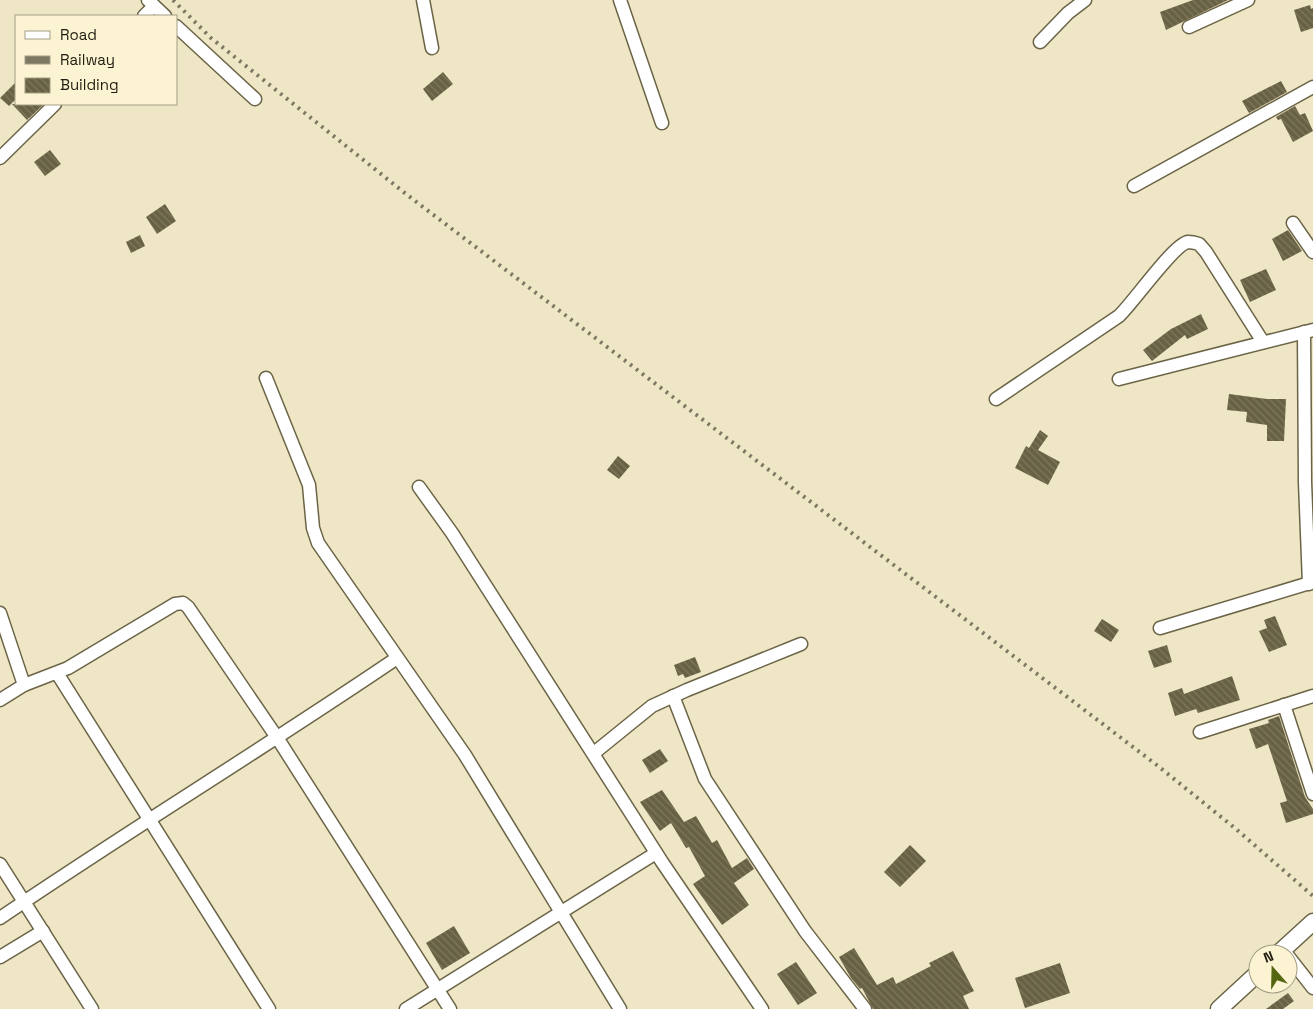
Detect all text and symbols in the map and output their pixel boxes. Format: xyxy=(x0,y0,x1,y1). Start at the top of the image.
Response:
legend xyxy=(15,15,178,105)
text: Road xyxy=(60,25,97,44)
text: Railway xyxy=(60,50,115,69)
text: Building xyxy=(60,75,119,94)
north arrow xyxy=(1248,944,1298,994)
text: N xyxy=(1261,947,1276,967)

